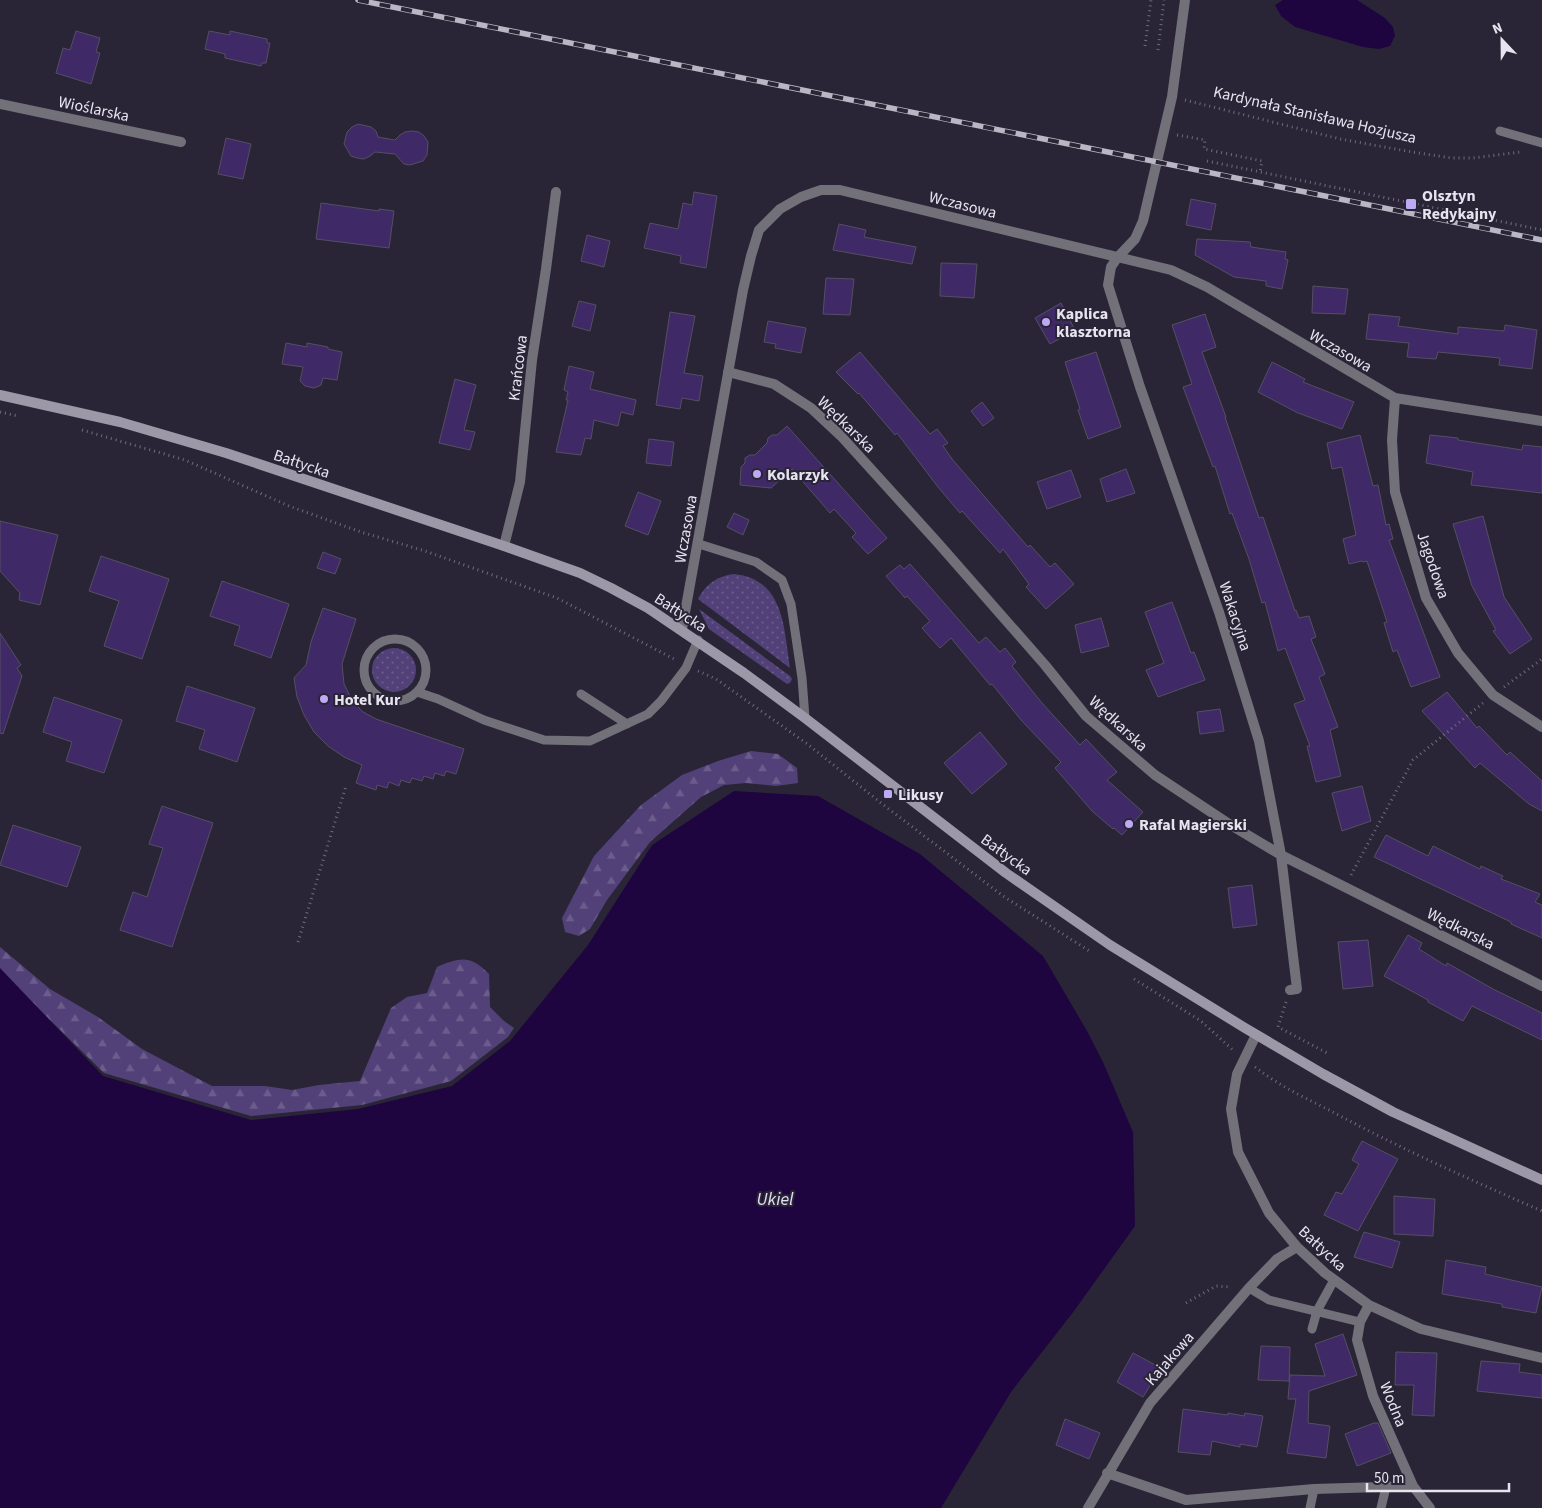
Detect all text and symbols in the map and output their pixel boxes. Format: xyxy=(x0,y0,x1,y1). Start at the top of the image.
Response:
north arrow xyxy=(1477,15,1527,65)
text: N xyxy=(1489,18,1506,40)
street label: Kardynała Stanisława Hozjusza xyxy=(1211,81,1418,149)
street label: Wioślarska xyxy=(56,91,131,127)
place label: Olsztyn Redykajny xyxy=(1422,185,1497,225)
street label: Wczasowa xyxy=(927,186,999,224)
marker: Olsztyn Redykajny xyxy=(1404,197,1418,211)
place label: Kaplica klasztorna xyxy=(1056,303,1131,343)
marker: Kaplica klasztorna xyxy=(1040,316,1052,328)
street label: Wczasowa xyxy=(1305,324,1376,378)
street label: Krańcowa xyxy=(503,334,533,402)
street label: Wędkarska xyxy=(812,391,880,458)
street label: Bałtycka xyxy=(271,444,333,484)
place label: Kolarzyk xyxy=(767,464,829,486)
marker: Kolarzyk xyxy=(751,468,763,480)
street label: Wczasowa xyxy=(669,493,703,565)
street label: Jagodowa xyxy=(1411,529,1455,602)
street label: Wakacyjna xyxy=(1214,579,1257,654)
street label: Bałtycka xyxy=(650,588,711,638)
place label: Hotel Kur xyxy=(334,689,401,711)
street label: Wędkarska xyxy=(1084,691,1153,757)
marker: Hotel Kur xyxy=(318,693,330,705)
place label: Likusy xyxy=(898,784,944,806)
marker: Likusy xyxy=(882,788,894,800)
place label: Rafal Magierski xyxy=(1139,814,1247,836)
marker: Rafal Magierski xyxy=(1123,818,1135,830)
street label: Bałtycka xyxy=(976,829,1036,881)
street label: Wędkarska xyxy=(1423,902,1498,955)
water label: Ukiel xyxy=(756,1187,794,1212)
street label: Bałtycka xyxy=(1293,1221,1351,1277)
street label: Kajakowa xyxy=(1140,1327,1199,1390)
street label: Wodna xyxy=(1374,1378,1412,1430)
scale bar xyxy=(1367,1460,1510,1492)
text: 50 m xyxy=(1374,1468,1404,1489)

